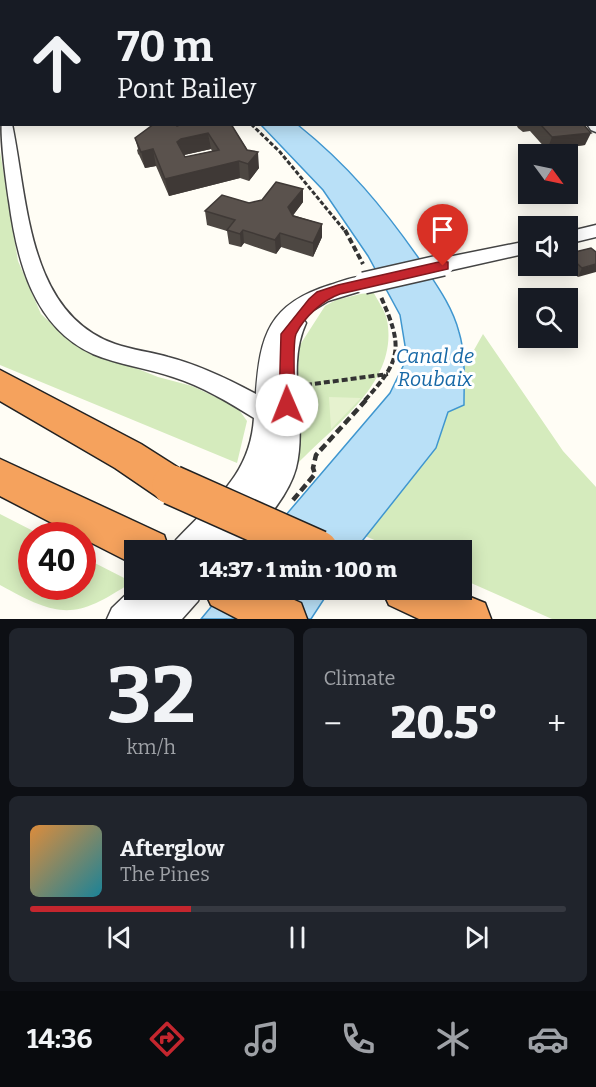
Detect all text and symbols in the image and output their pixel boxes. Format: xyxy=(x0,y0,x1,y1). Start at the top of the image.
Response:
text: 70 m xyxy=(117,22,213,72)
icon: ahead xyxy=(18,24,96,102)
text: Pont Bailey xyxy=(117,73,256,105)
north arrow xyxy=(518,144,578,204)
map controls xyxy=(518,144,578,348)
pin xyxy=(417,204,468,266)
icon: arrive xyxy=(426,213,459,246)
button: sound xyxy=(518,216,578,276)
button: search xyxy=(518,288,578,348)
water label: Canal de Roubaix xyxy=(396,344,474,391)
position arrow xyxy=(255,373,319,437)
speed limit sign: 40 xyxy=(18,522,96,600)
text: 14:37 · 1 min · 100 m xyxy=(199,556,397,583)
text: 32 xyxy=(107,649,196,743)
text: Climate xyxy=(324,666,395,690)
text: 20.5° xyxy=(391,696,498,750)
text: − xyxy=(324,704,342,744)
text: + xyxy=(547,704,566,744)
text: km/h xyxy=(127,735,176,759)
text: Afterglow xyxy=(120,835,224,862)
text: The Pines xyxy=(120,862,210,886)
icon: previous xyxy=(103,921,136,954)
icon: pause xyxy=(281,921,314,954)
icon: next xyxy=(460,921,493,954)
icon: directions xyxy=(146,1018,188,1060)
icon: music xyxy=(241,1018,283,1060)
icon: phone xyxy=(337,1018,379,1060)
icon: climate xyxy=(432,1018,474,1060)
icon: car xyxy=(527,1018,569,1060)
text: 14:36 xyxy=(27,1023,93,1055)

